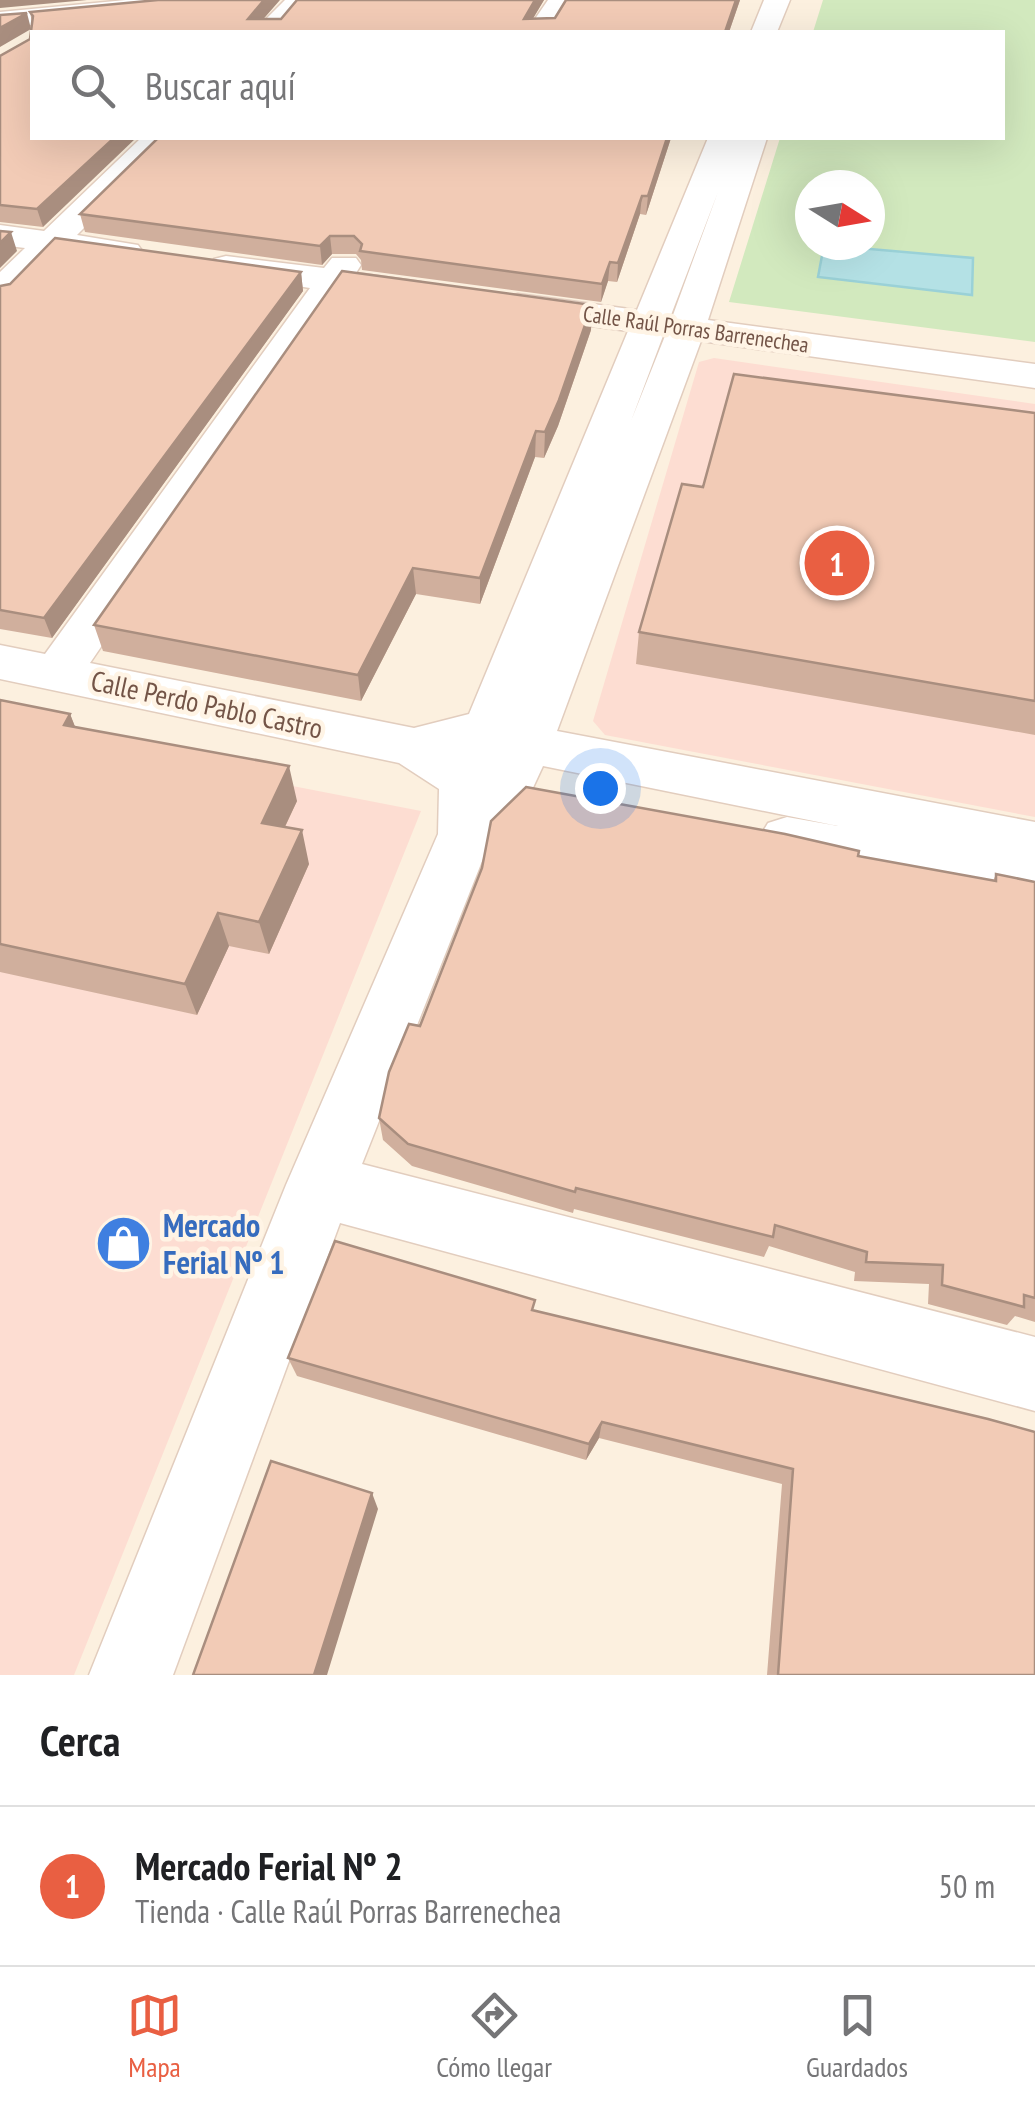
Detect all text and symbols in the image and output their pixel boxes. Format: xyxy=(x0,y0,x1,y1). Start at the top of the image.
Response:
search box xyxy=(30,30,1005,140)
icon: search xyxy=(65,58,120,113)
text: Buscar aquí xyxy=(145,61,296,110)
north arrow xyxy=(795,170,885,260)
street label: Calle Raúl Porras Barrenechea xyxy=(582,299,810,359)
pin: 1 xyxy=(804,526,870,600)
street label: Calle Perdo Pablo Castro xyxy=(88,661,326,747)
your location xyxy=(575,763,626,814)
place label: Mercado Ferial Nº 1 xyxy=(163,1204,285,1283)
shop icon: Mercado Ferial Nº 1 xyxy=(94,1213,154,1273)
text: Cerca xyxy=(40,1713,120,1768)
text: Mercado Ferial Nº 2 xyxy=(135,1841,403,1890)
text: 1 xyxy=(65,1865,80,1907)
text: 50 m xyxy=(939,1865,995,1907)
text: Tienda · Calle Raúl Porras Barrenechea xyxy=(135,1890,561,1932)
tab: Mapa xyxy=(127,1988,182,2085)
tab: Cómo llegar xyxy=(436,1988,552,2085)
tab: Guardados xyxy=(806,1988,908,2085)

